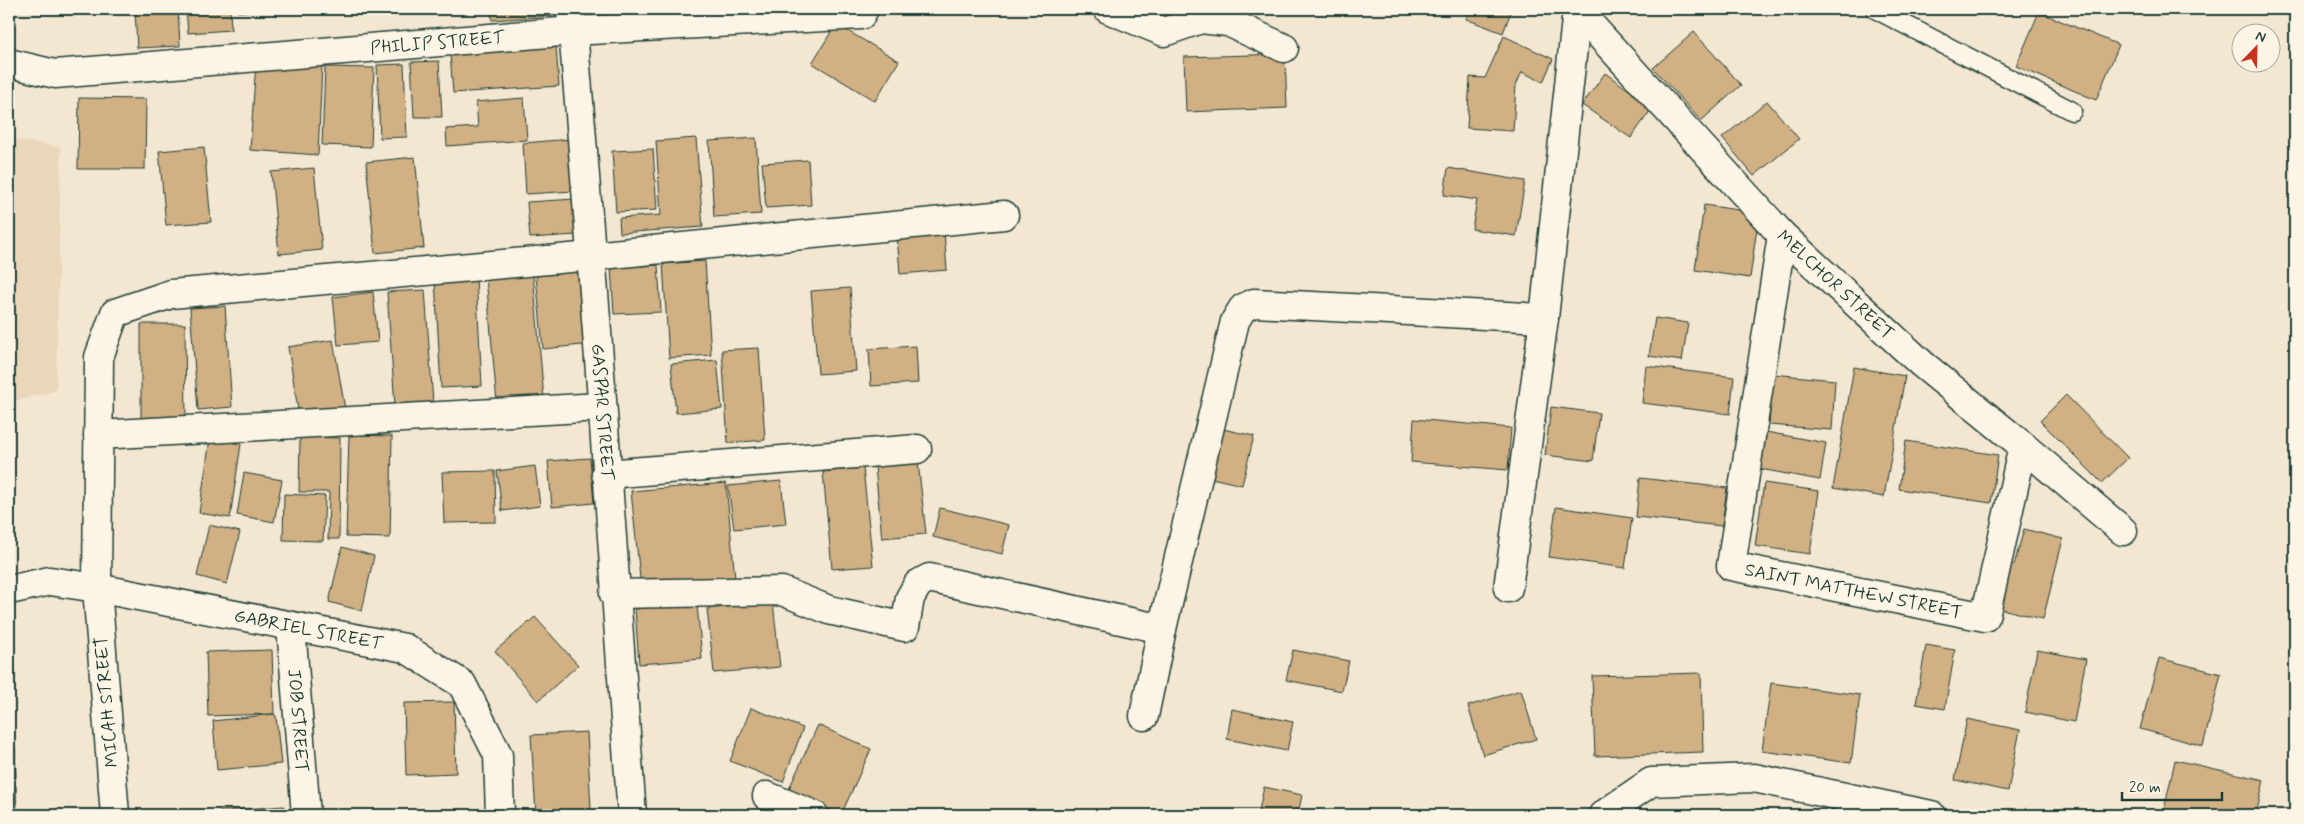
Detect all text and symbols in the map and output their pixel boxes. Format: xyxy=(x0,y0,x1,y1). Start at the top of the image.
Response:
north arrow xyxy=(2232,22,2282,72)
street label: PHILIP STREET xyxy=(369,26,506,61)
text: N xyxy=(2253,27,2268,47)
street label: MELCHOR STREET xyxy=(1771,225,1899,346)
street label: GASPAR STREET xyxy=(585,343,619,482)
street label: SAINT MATTHEW STREET xyxy=(1743,558,1964,625)
street label: GABRIEL STREET xyxy=(232,604,385,657)
street label: MICAH STREET xyxy=(89,635,125,769)
street label: JOB STREET xyxy=(281,668,314,774)
scale bar xyxy=(2122,769,2222,801)
text: 20 m xyxy=(2129,778,2161,798)

